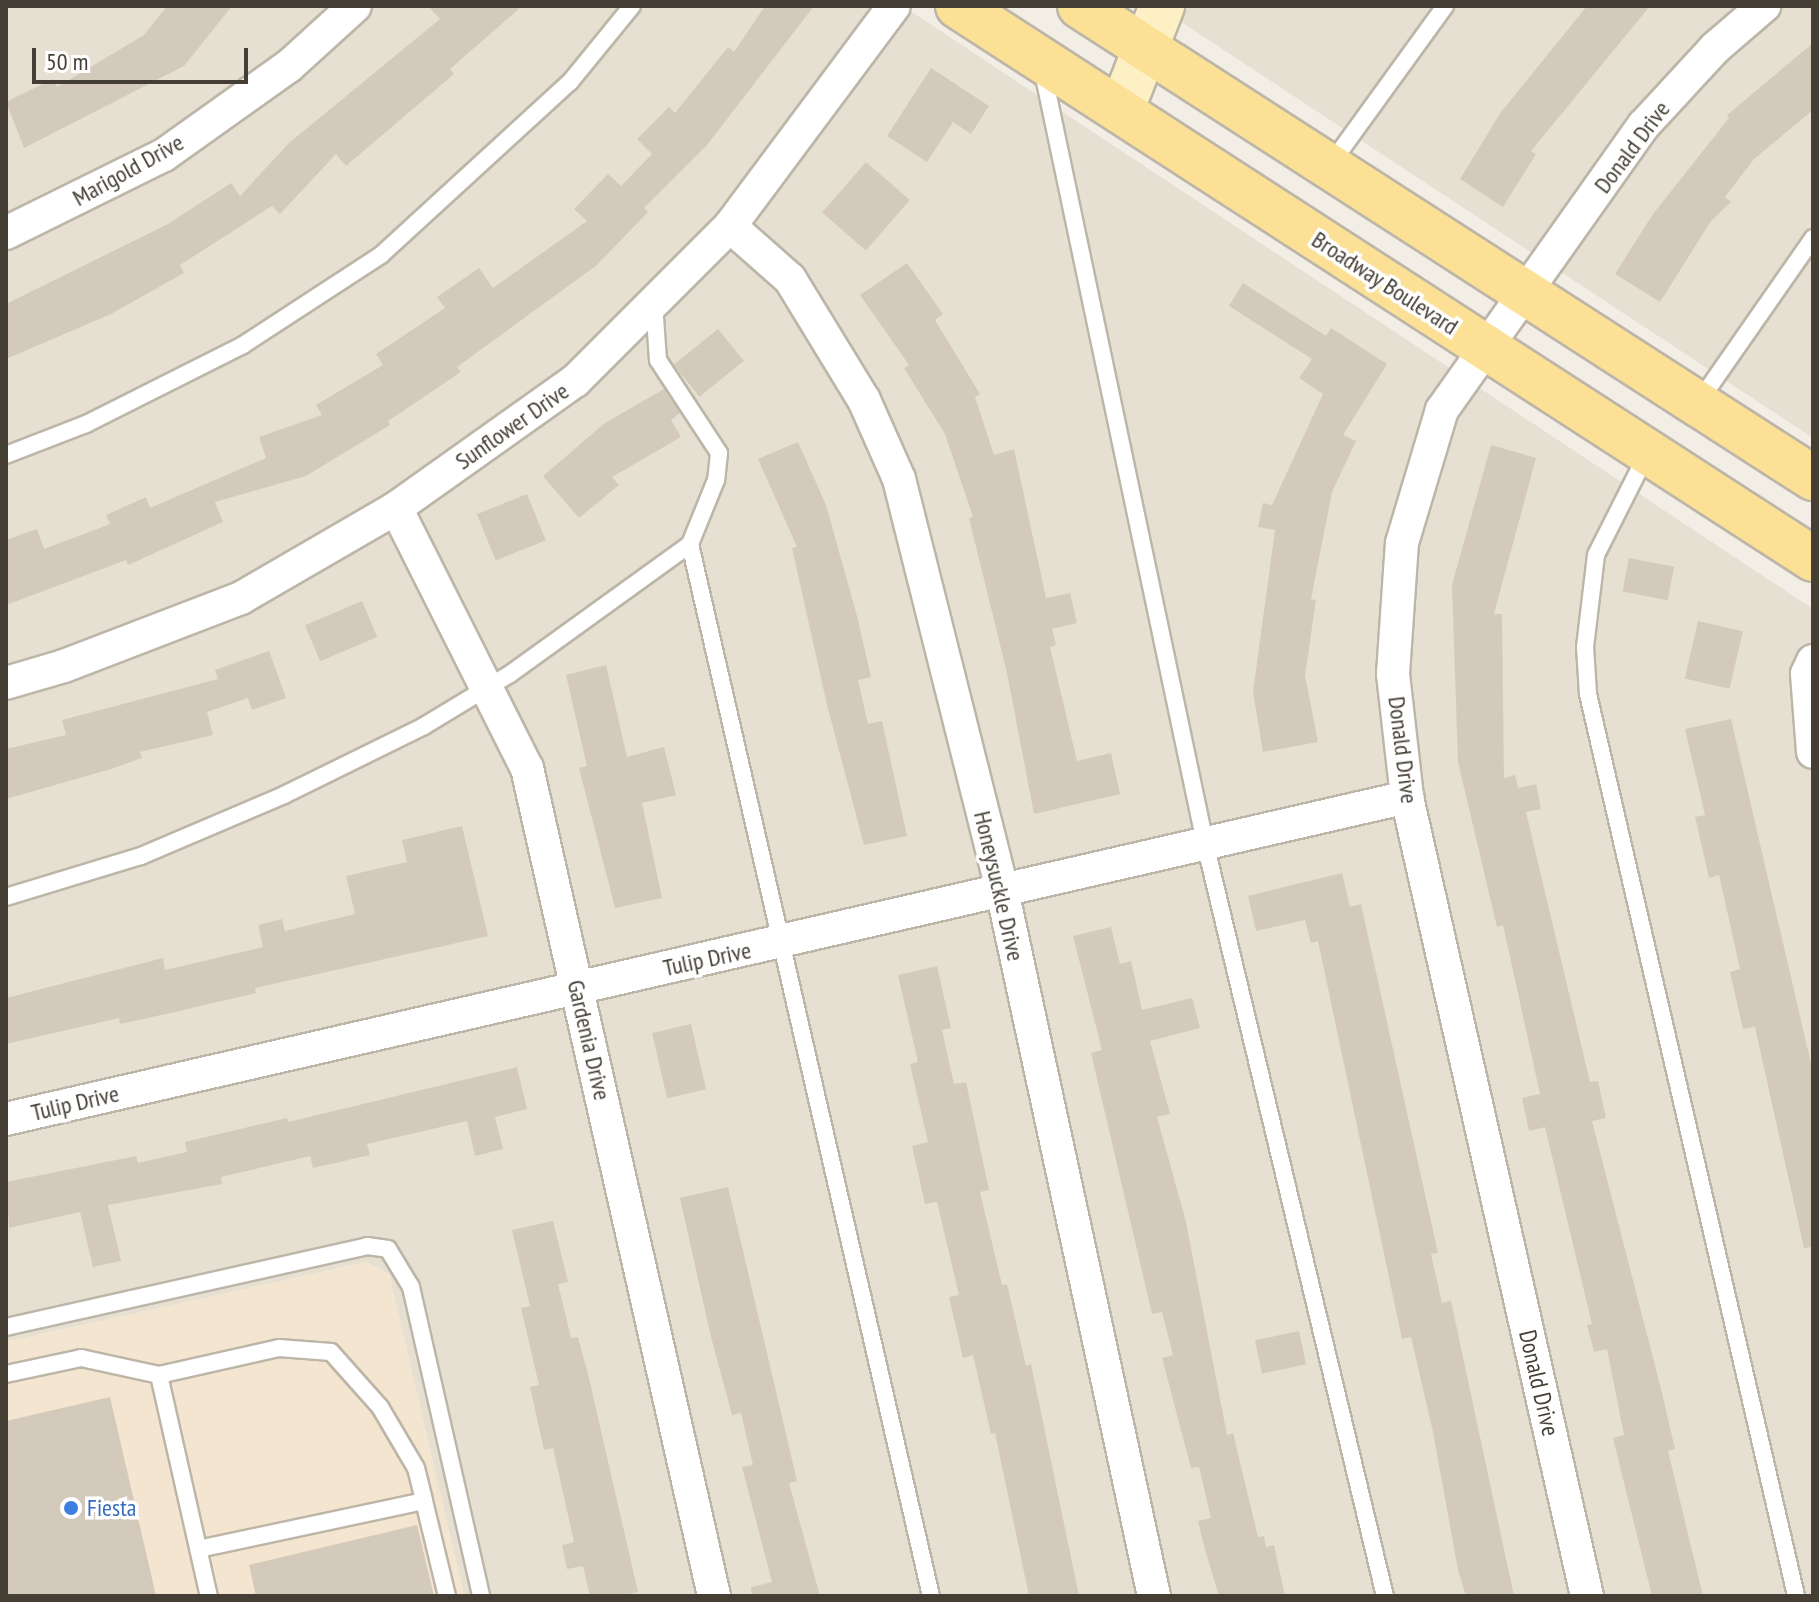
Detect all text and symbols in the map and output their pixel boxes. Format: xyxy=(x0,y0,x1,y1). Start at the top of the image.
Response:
scale bar xyxy=(36,32,252,82)
text: 50 m xyxy=(46,46,88,77)
street label: Donald Drive xyxy=(1588,95,1676,199)
street label: Marigold Drive xyxy=(68,128,188,212)
street label: Broadway Boulevard xyxy=(1306,225,1464,341)
street label: Sunflower Drive xyxy=(450,376,574,476)
street label: Donald Drive xyxy=(1382,695,1424,805)
street label: Honeysuckle Drive xyxy=(968,808,1030,964)
street label: Tulip Drive xyxy=(660,936,754,982)
street label: Gardenia Drive xyxy=(561,977,617,1103)
street label: Tulip Drive xyxy=(28,1079,122,1127)
street label: Donald Drive xyxy=(1513,1327,1565,1439)
place label: Fiesta xyxy=(87,1494,136,1522)
marker: Fiesta xyxy=(62,1499,80,1517)

